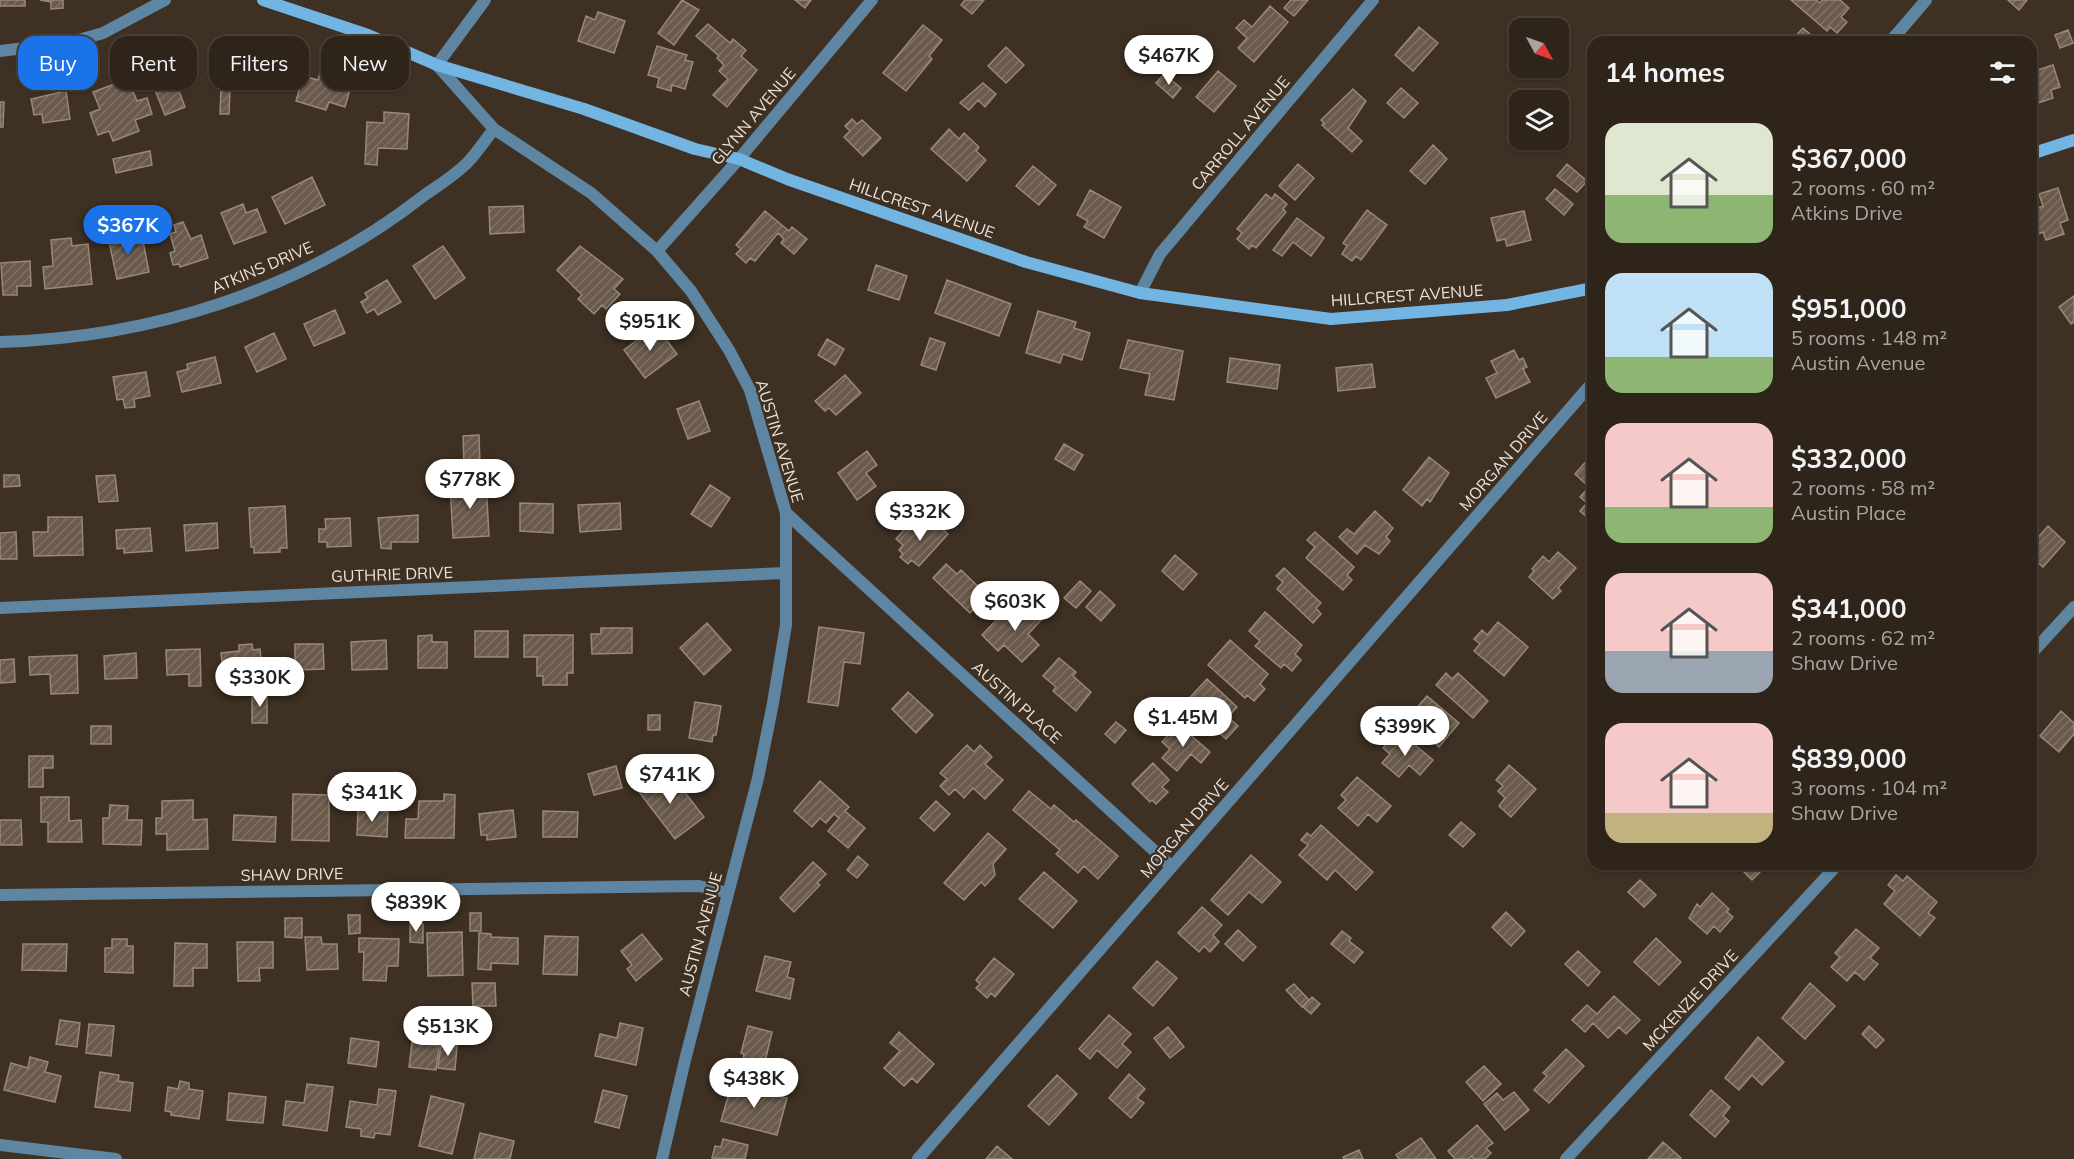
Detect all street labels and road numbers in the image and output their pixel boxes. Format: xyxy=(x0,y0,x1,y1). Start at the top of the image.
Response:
street label: GLYNN AVENUE xyxy=(706,63,800,169)
street label: CARROLL AVENUE xyxy=(1186,72,1294,194)
street label: HILLCREST AVENUE xyxy=(847,174,997,242)
street label: ATKINS DRIVE xyxy=(208,237,316,297)
street label: HILLCREST AVENUE xyxy=(1330,280,1484,310)
street label: AUSTIN AVENUE xyxy=(752,377,808,505)
street label: MORGAN DRIVE xyxy=(1455,407,1551,515)
street label: GUTHRIE DRIVE xyxy=(331,562,453,586)
street label: AUSTIN PLACE xyxy=(968,657,1066,747)
street label: MORGAN DRIVE xyxy=(1136,774,1232,882)
street label: SHAW DRIVE xyxy=(240,863,344,885)
street label: AUSTIN AVENUE xyxy=(674,870,726,998)
street label: MCKENZIE DRIVE xyxy=(1638,945,1742,1055)

